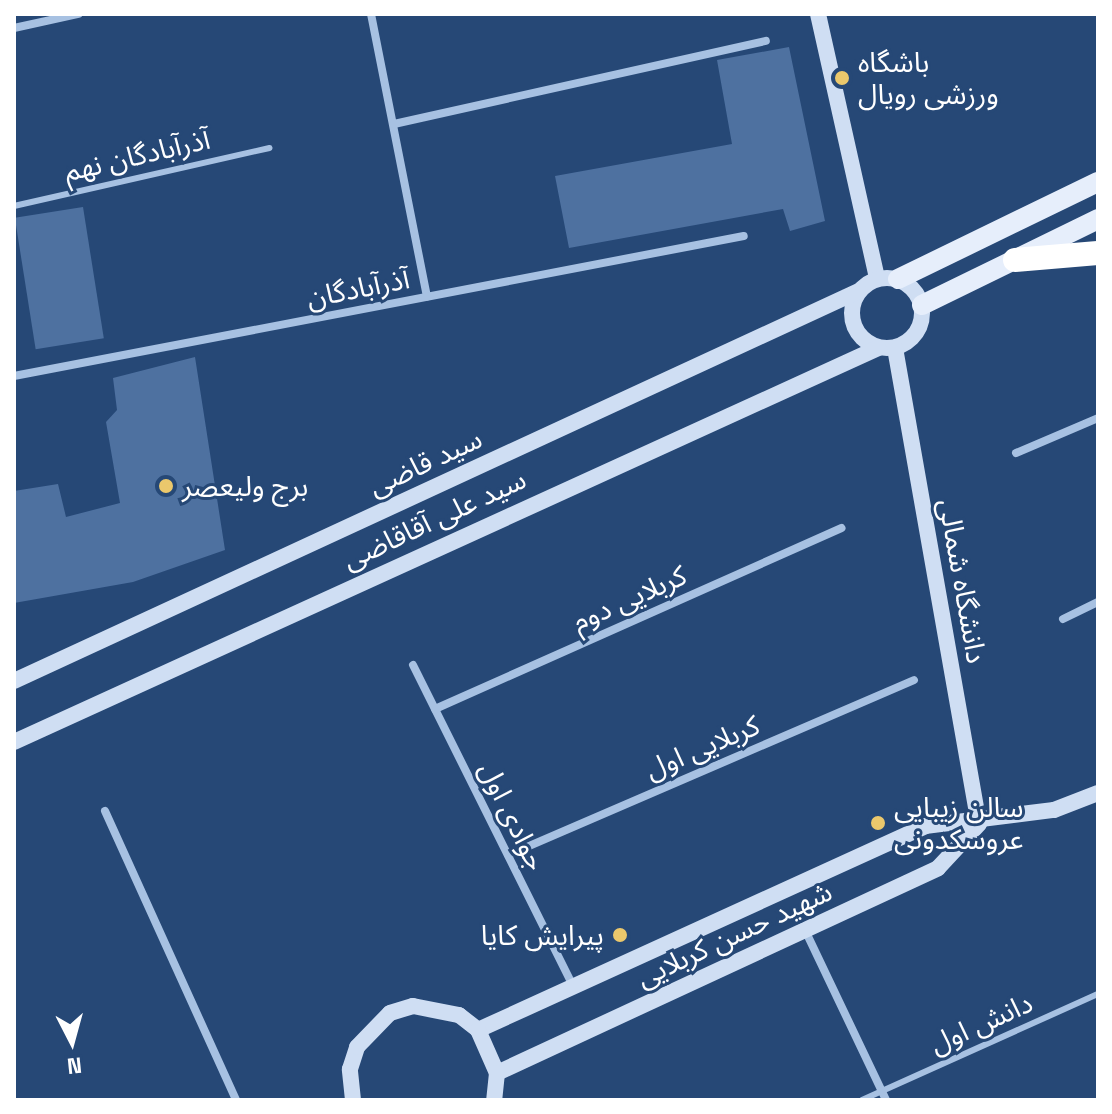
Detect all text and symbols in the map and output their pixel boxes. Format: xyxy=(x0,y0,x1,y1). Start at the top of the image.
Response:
place label: باشگاه ورزشی رویال xyxy=(858,45,999,111)
marker: باشگاه ورزشی رویال xyxy=(833,69,851,87)
street label: آذرآبادگان نهم xyxy=(61,122,213,188)
street label: آذرآبادگان xyxy=(304,262,412,314)
street label: سید قاضی xyxy=(363,421,487,503)
street label: سید علی آقاقاضی xyxy=(337,462,531,576)
place label: برج ولیعصر xyxy=(182,469,308,503)
marker: برج ولیعصر xyxy=(157,477,175,495)
street label: دانشگاه شمالی xyxy=(932,496,994,666)
street label: کربلایی دوم xyxy=(567,558,691,638)
street label: کربلایی اول xyxy=(640,708,764,786)
street label: جوادی اول xyxy=(472,756,554,876)
place label: سالن زیبایی عروسکدونی xyxy=(894,790,1024,856)
marker: سالن زیبایی عروسکدونی xyxy=(869,814,887,832)
street label: شهید حسن کربلایی xyxy=(631,874,837,994)
place label: پیرایش کایا xyxy=(481,918,604,952)
marker: پیرایش کایا xyxy=(611,926,629,944)
street label: دانش اول xyxy=(924,986,1038,1060)
north arrow xyxy=(32,1002,112,1082)
text: N xyxy=(66,1051,83,1081)

